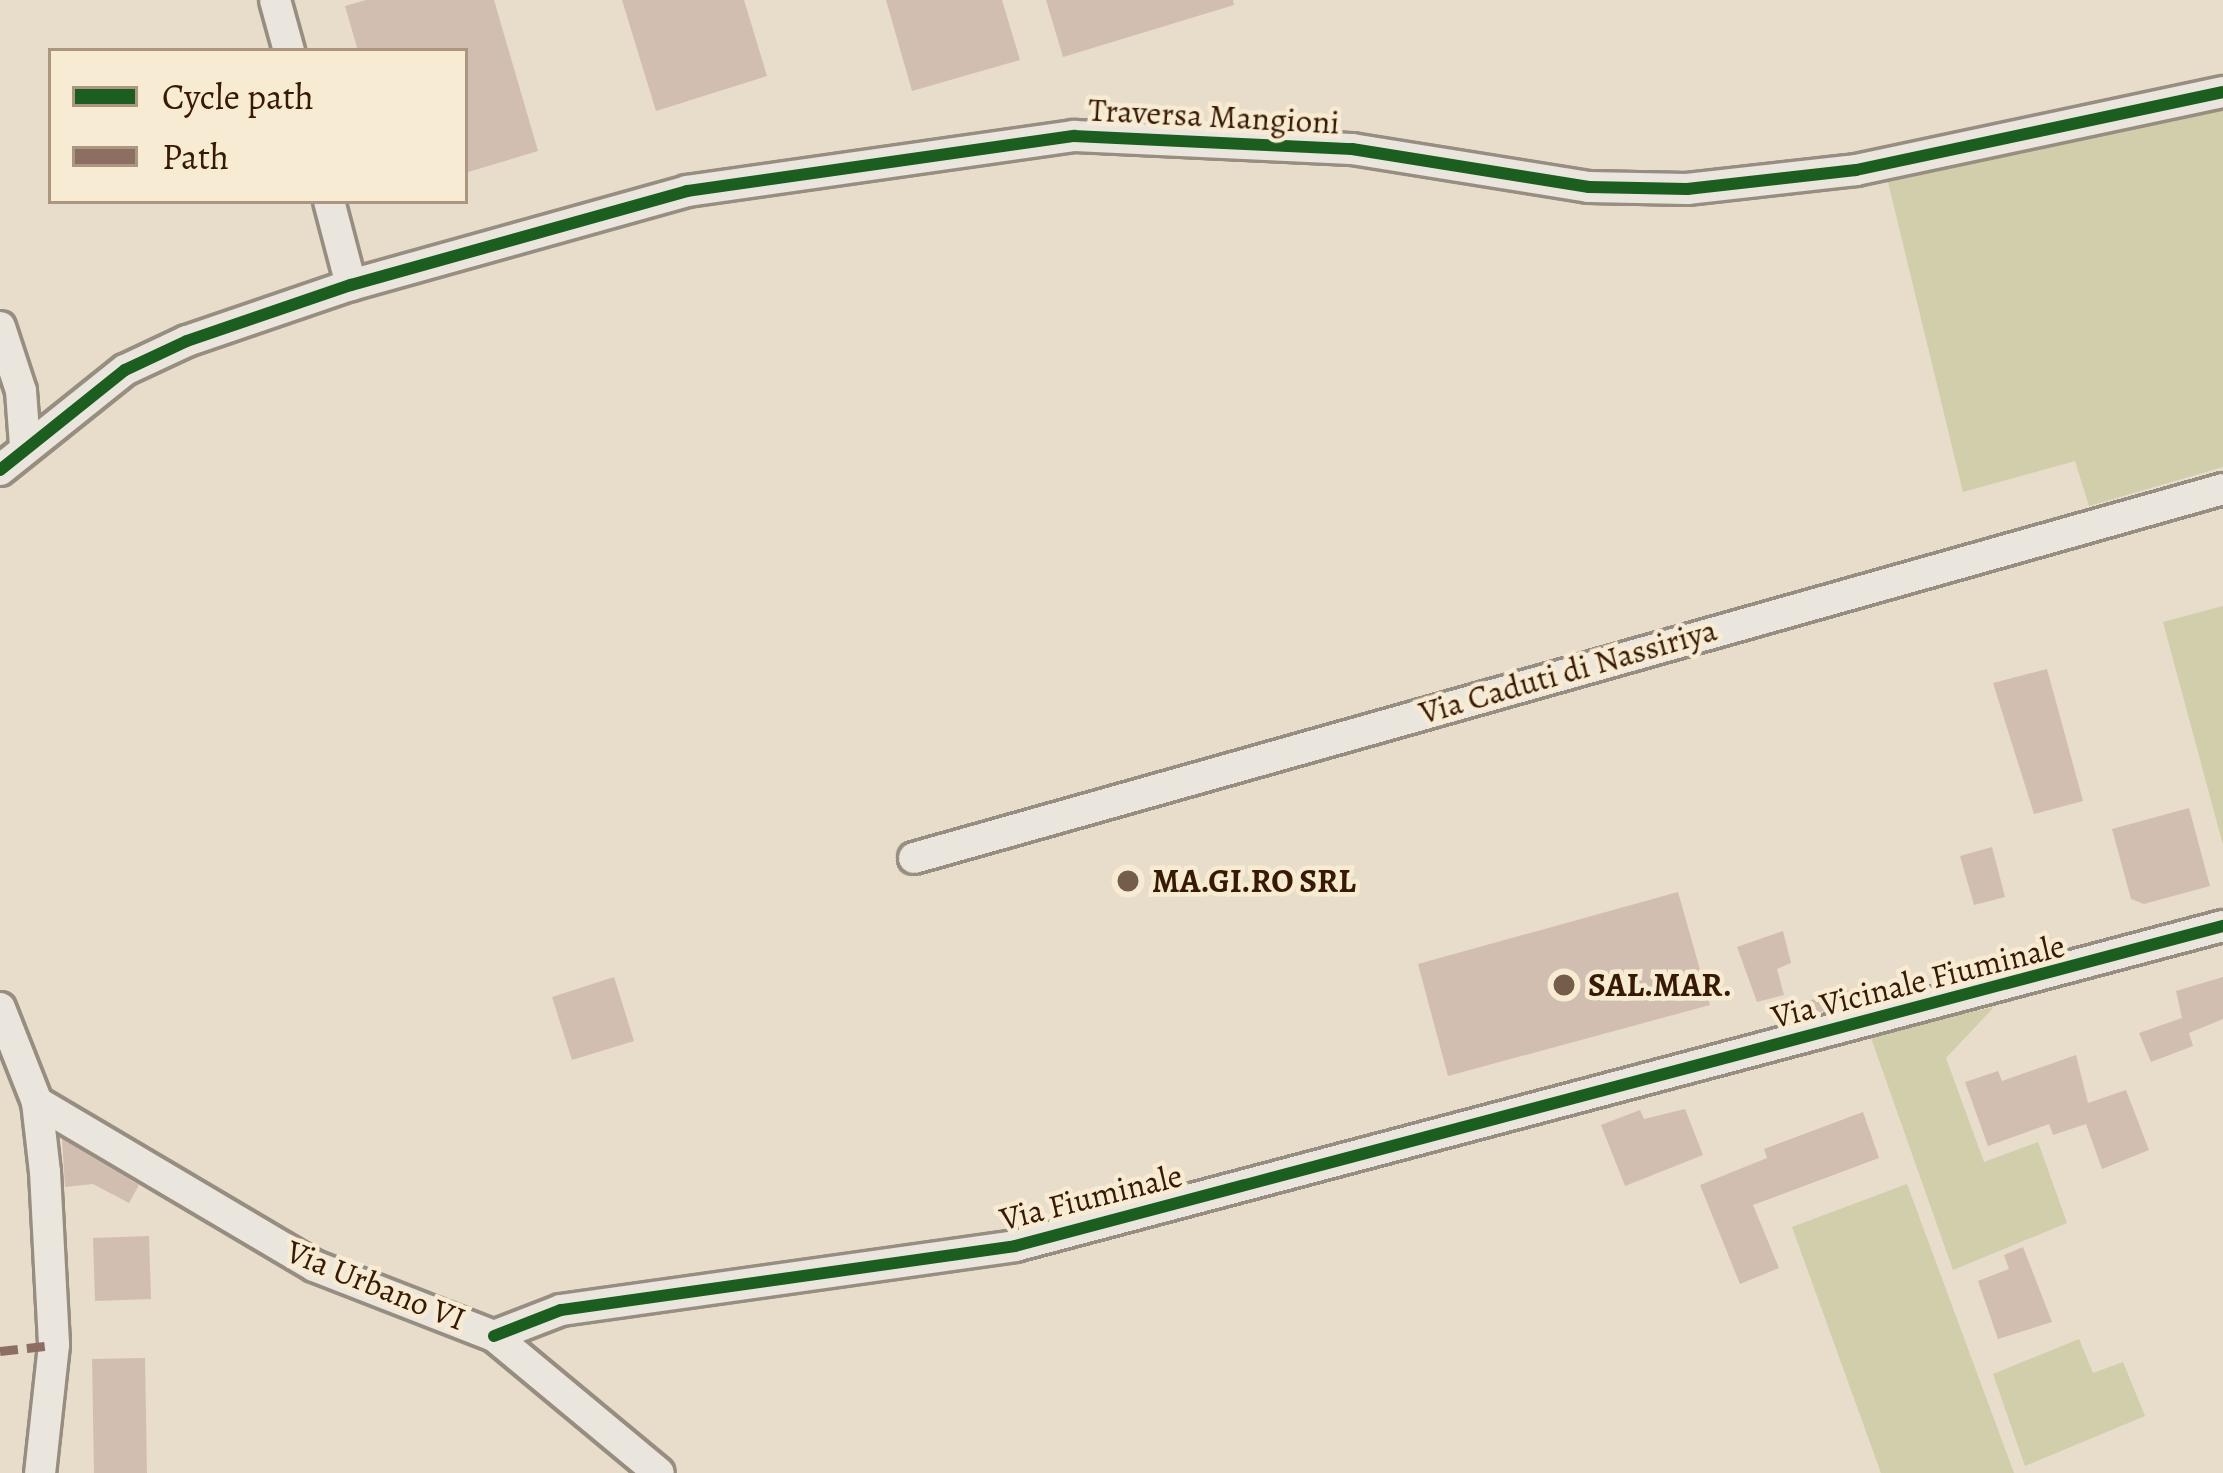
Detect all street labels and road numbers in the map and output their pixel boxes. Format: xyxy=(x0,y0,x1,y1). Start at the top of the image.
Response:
street label: Traversa Mangioni xyxy=(1087,90,1341,142)
street label: Via Caduti di Nassiriya xyxy=(1415,610,1721,732)
street label: Via Vicinale Fiuminale xyxy=(1767,925,2069,1037)
street label: Via Fiuminale xyxy=(996,1155,1186,1239)
street label: Via Urbano VI xyxy=(281,1231,471,1339)

